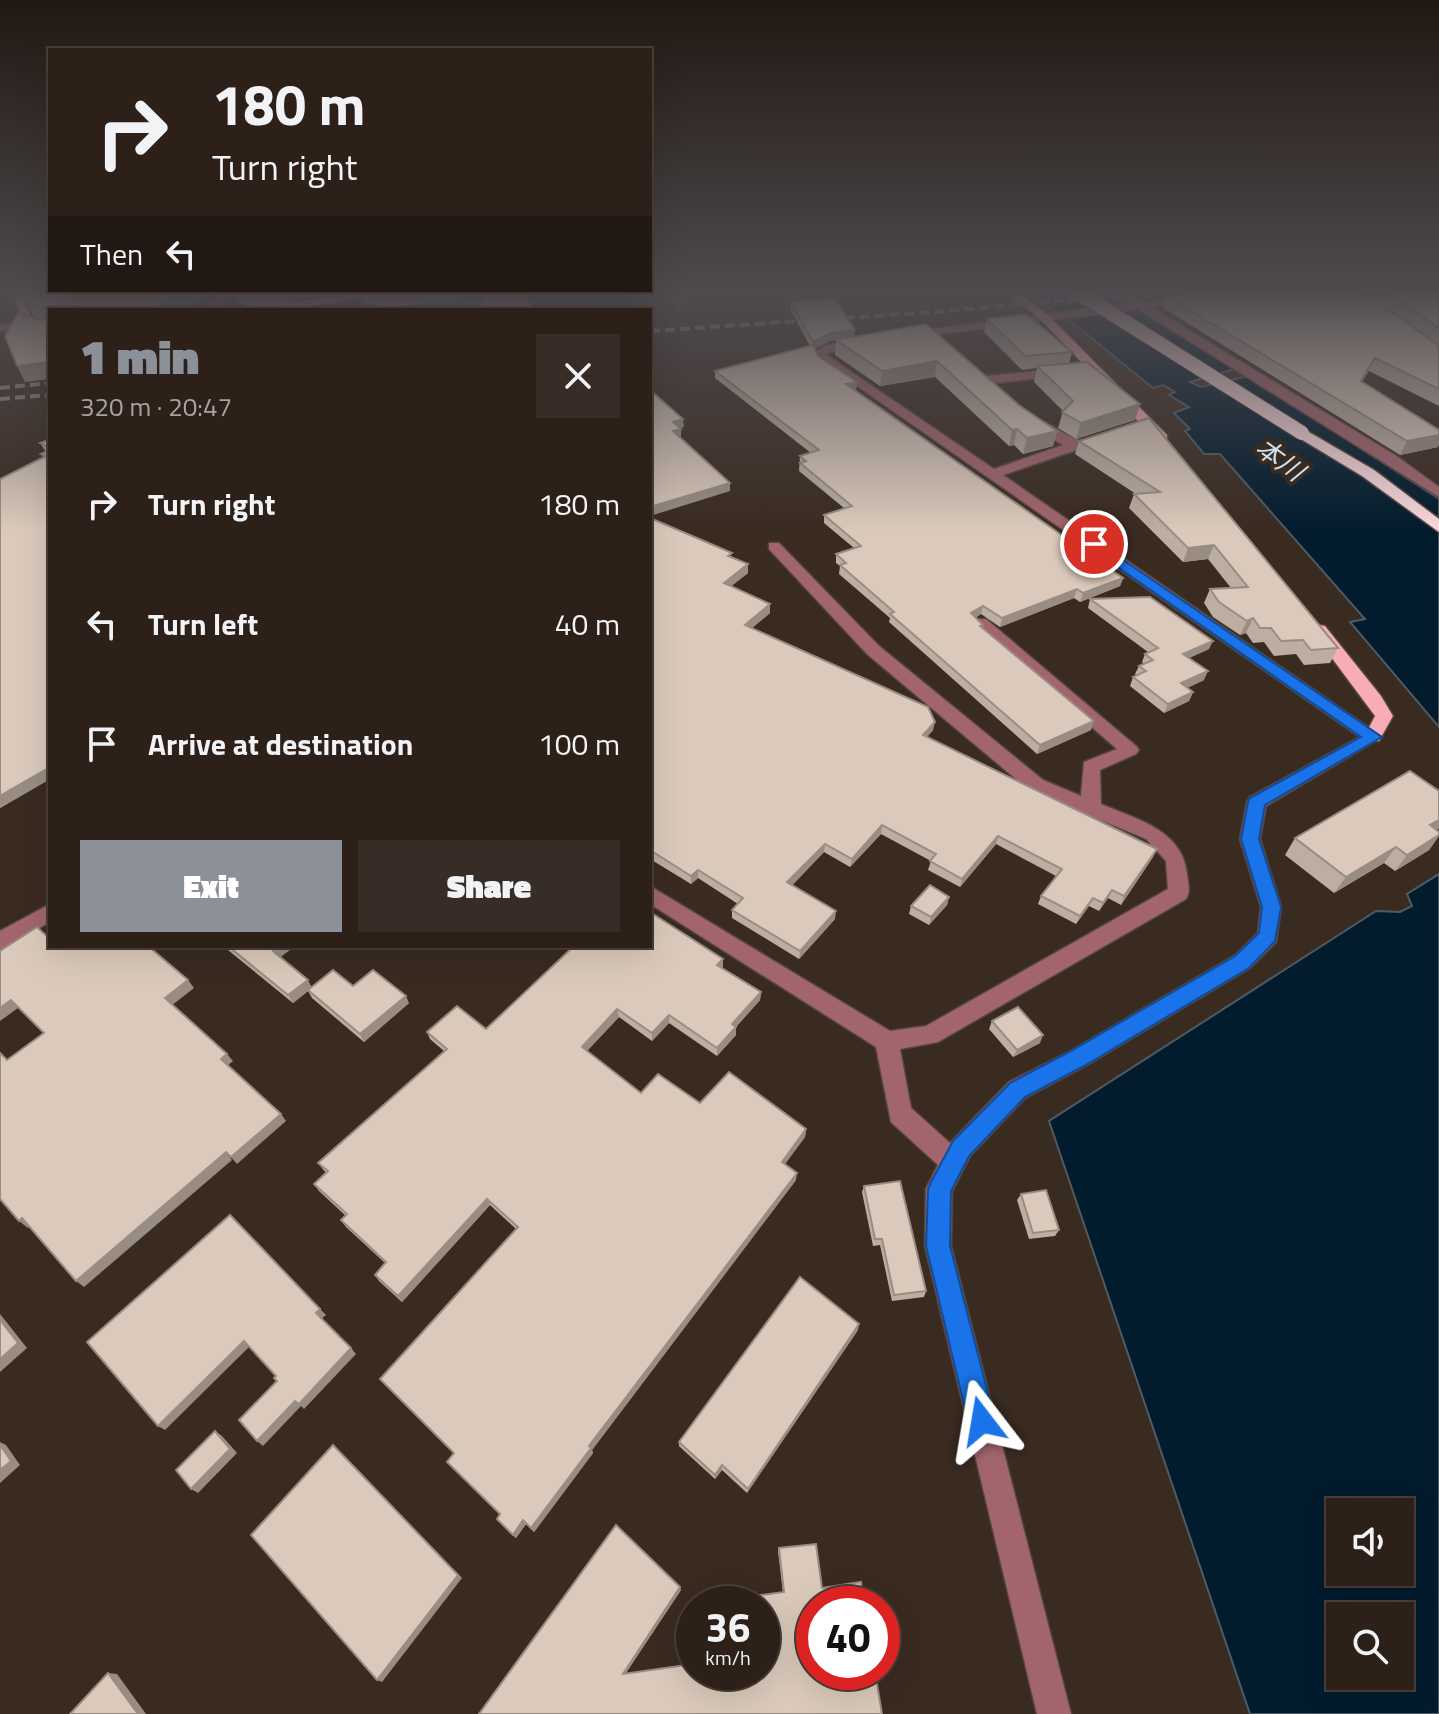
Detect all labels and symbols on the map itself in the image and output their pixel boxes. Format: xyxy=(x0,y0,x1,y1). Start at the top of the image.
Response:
water label: 本川 xyxy=(1247,428,1315,492)
pin xyxy=(1060,510,1128,578)
position arrow xyxy=(940,1379,1024,1463)
speed limit sign: 40 xyxy=(796,1586,900,1690)

